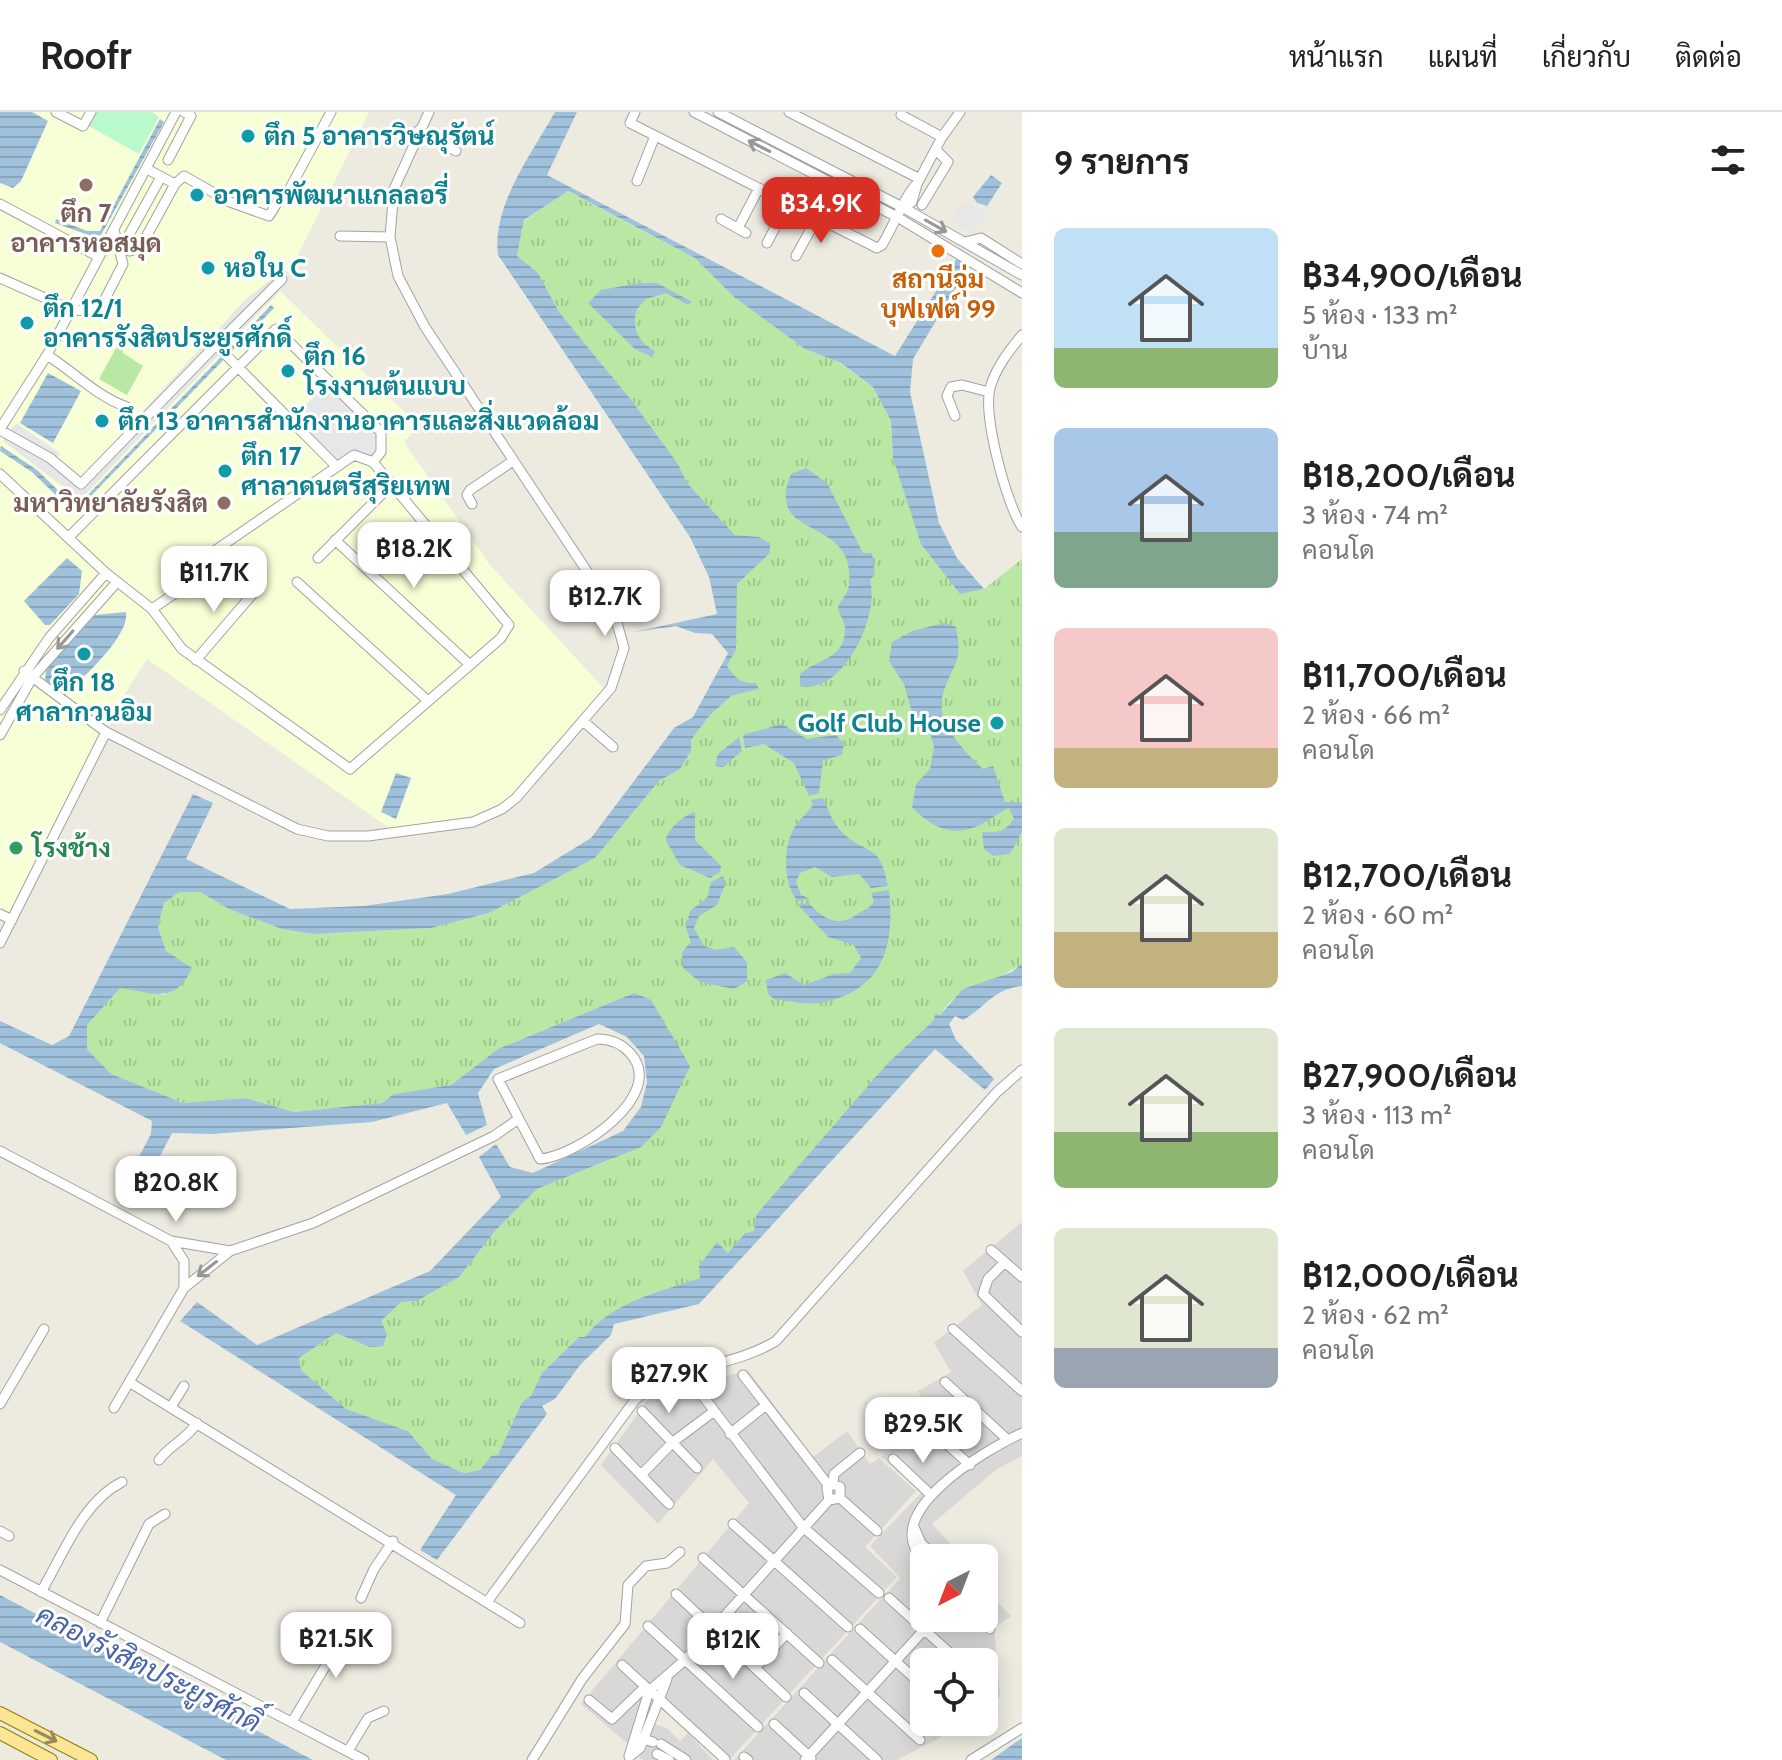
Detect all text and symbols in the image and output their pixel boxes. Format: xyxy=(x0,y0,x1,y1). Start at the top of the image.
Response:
text: Roofr xyxy=(40,32,132,79)
text: หน้าแรก xyxy=(1289,40,1384,74)
text: แผนที่ xyxy=(1428,40,1498,74)
text: เกี่ยวกับ xyxy=(1542,40,1631,74)
text: ติดต่อ xyxy=(1675,40,1742,74)
place label: ตึก 5 อาคารวิษณุรัตน์ xyxy=(264,119,495,154)
marker: ตึก 5 อาคารวิษณุรัตน์ xyxy=(239,127,257,145)
one-way arrow xyxy=(747,137,771,153)
icon: filters xyxy=(1706,138,1750,182)
text: 9 รายการ xyxy=(1054,141,1190,183)
place label: อาคารพัฒนาแกลลอรี่ xyxy=(213,172,448,211)
marker: ตึก 7 อาคารหอสมุด xyxy=(77,176,95,194)
pin: ฿34.9K xyxy=(756,177,886,245)
marker: อาคารพัฒนาแกลลอรี่ xyxy=(188,186,206,204)
text: ฿34.9K xyxy=(780,187,862,219)
place label: ตึก 7 อาคารหอสมุด xyxy=(10,197,162,261)
one-way arrow xyxy=(924,218,947,234)
marker: สถานีจุ่ม บุฟเฟต์ 99 xyxy=(929,242,947,260)
place label: หอใน C xyxy=(224,251,306,284)
text: ฿34,900/เดือน xyxy=(1302,254,1523,296)
marker: หอใน C xyxy=(199,259,217,277)
icon: home xyxy=(1118,260,1214,356)
place label: สถานีจุ่ม บุฟเฟต์ 99 xyxy=(880,263,996,327)
place label: ตึก 12/1 อาคารรังสิตประยูรศักดิ์ xyxy=(43,292,292,356)
text: 5 ห้อง · 133 m² xyxy=(1302,299,1457,331)
marker: ตึก 12/1 อาคารรังสิตประยูรศักดิ์ xyxy=(18,314,36,332)
text: บ้าน xyxy=(1302,334,1348,366)
place label: ตึก 16 โรงงานต้นแบบ xyxy=(302,340,466,402)
marker: ตึก 16 โรงงานต้นแบบ xyxy=(279,362,297,380)
place label: ตึก 13 อาคารสำนักงานอาคารและสิ่งแวดล้อม xyxy=(118,399,599,437)
marker: ตึก 13 อาคารสำนักงานอาคารและสิ่งแวดล้อม xyxy=(93,412,111,430)
place label: ตึก 17 ศาลาดนตรีสุริยเทพ xyxy=(241,440,451,504)
text: ฿18,200/เดือน xyxy=(1302,454,1516,496)
icon: home xyxy=(1118,460,1214,556)
marker: ตึก 17 ศาลาดนตรีสุริยเทพ xyxy=(216,462,234,480)
place label: มหาวิทยาลัยรังสิต xyxy=(13,487,208,519)
marker: มหาวิทยาลัยรังสิต xyxy=(215,494,233,512)
text: 3 ห้อง · 74 m² xyxy=(1302,499,1448,531)
pin: ฿18.2K xyxy=(349,522,479,590)
text: ฿18.2K xyxy=(376,532,452,564)
text: คอนโด xyxy=(1302,534,1375,566)
pin: ฿11.7K xyxy=(149,546,279,614)
text: ฿11.7K xyxy=(179,556,249,588)
pin: ฿12.7K xyxy=(540,570,670,638)
text: ฿12.7K xyxy=(568,580,642,612)
one-way arrow xyxy=(56,630,74,650)
marker: ตึก 18 ศาลากวนอิม xyxy=(75,645,93,663)
text: ฿11,700/เดือน xyxy=(1302,654,1507,696)
icon: home xyxy=(1118,660,1214,756)
place label: ตึก 18 ศาลากวนอิม xyxy=(16,666,152,728)
text: 2 ห้อง · 66 m² xyxy=(1302,699,1450,731)
place label: Golf Club House xyxy=(798,707,981,739)
marker: Golf Club House xyxy=(988,714,1006,732)
text: คอนโด xyxy=(1302,734,1375,766)
place label: โรงช้าง xyxy=(30,831,111,864)
marker: โรงช้าง xyxy=(7,839,25,857)
text: ฿12,700/เดือน xyxy=(1302,854,1512,896)
icon: home xyxy=(1118,860,1214,956)
text: 2 ห้อง · 60 m² xyxy=(1302,899,1453,931)
text: คอนโด xyxy=(1302,934,1375,966)
text: ฿27,900/เดือน xyxy=(1302,1054,1517,1096)
icon: home xyxy=(1118,1060,1214,1156)
text: 3 ห้อง · 113 m² xyxy=(1302,1099,1452,1131)
text: คอนโด xyxy=(1302,1134,1375,1166)
pin: ฿20.8K xyxy=(111,1156,241,1224)
text: ฿20.8K xyxy=(133,1166,219,1198)
text: ฿12,000/เดือน xyxy=(1302,1254,1519,1296)
one-way arrow xyxy=(197,1260,218,1278)
icon: home xyxy=(1118,1260,1214,1356)
text: 2 ห้อง · 62 m² xyxy=(1302,1299,1449,1331)
text: คอนโด xyxy=(1302,1334,1375,1366)
pin: ฿27.9K xyxy=(604,1347,734,1415)
text: ฿27.9K xyxy=(630,1357,708,1389)
pin: ฿29.5K xyxy=(858,1397,988,1465)
text: ฿29.5K xyxy=(883,1407,963,1439)
north arrow xyxy=(910,1544,998,1632)
map controls xyxy=(910,1544,998,1736)
water label: คลองรังสิตประยูรศักดิ์ xyxy=(30,1591,274,1744)
pin: ฿21.5K xyxy=(271,1612,401,1680)
pin: ฿12K xyxy=(686,1613,780,1681)
text: ฿21.5K xyxy=(298,1622,374,1654)
text: ฿12K xyxy=(705,1623,761,1655)
button: locate xyxy=(910,1648,998,1736)
one-way arrow xyxy=(33,1729,57,1745)

